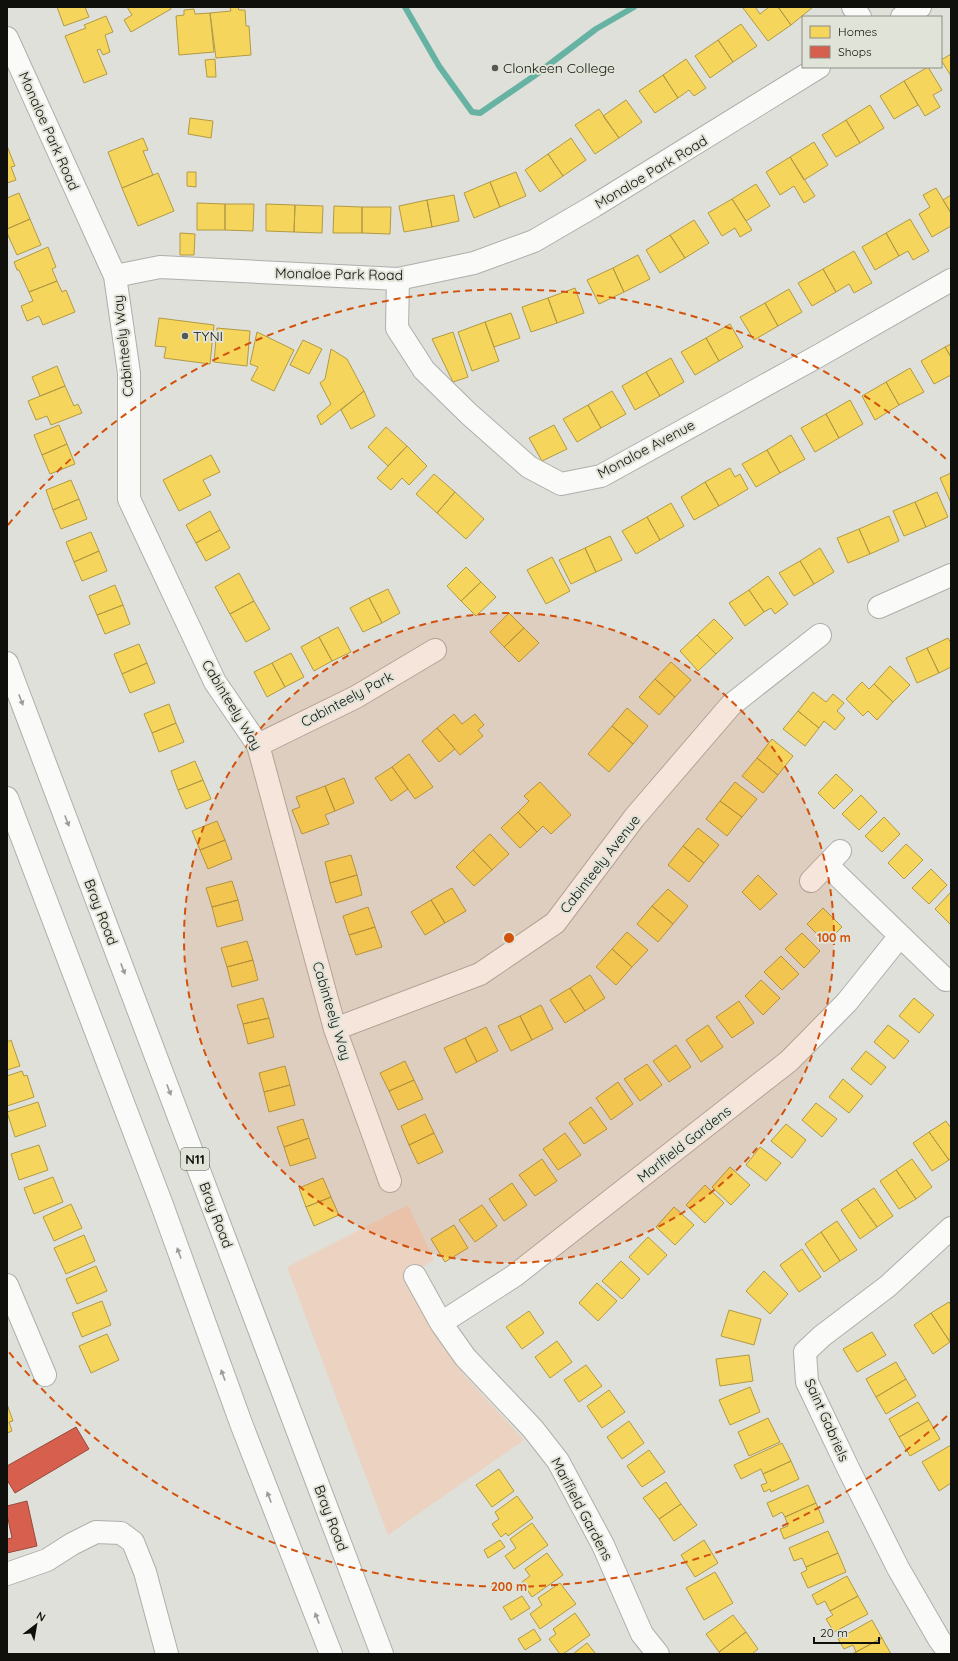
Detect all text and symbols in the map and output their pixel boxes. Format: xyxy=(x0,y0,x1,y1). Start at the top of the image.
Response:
legend xyxy=(802,16,942,68)
text: Homes xyxy=(838,24,878,39)
text: Shops xyxy=(838,44,872,59)
place label: Clonkeen College xyxy=(503,59,615,77)
marker: Clonkeen College xyxy=(490,63,500,73)
street label: Monaloe Park Road xyxy=(15,69,83,193)
street label: Monaloe Park Road xyxy=(591,131,711,213)
street label: Monaloe Park Road xyxy=(275,264,403,284)
street label: Cabinteely Way xyxy=(109,294,137,398)
place label: TYNI xyxy=(193,327,223,345)
marker: TYNI xyxy=(180,331,190,341)
street label: Monaloe Avenue xyxy=(594,416,698,482)
street label: Cabinteely Way xyxy=(198,657,266,753)
street label: Cabinteely Park xyxy=(298,667,396,731)
one-way arrow xyxy=(18,694,24,706)
street label: Cabinteely Avenue xyxy=(556,811,644,917)
one-way arrow xyxy=(64,816,70,828)
street label: Bray Road xyxy=(80,876,122,948)
text: 100 m xyxy=(817,930,851,945)
centre of rings xyxy=(502,931,516,945)
street label: Cabinteely Way xyxy=(308,959,356,1063)
one-way arrow xyxy=(120,963,126,975)
one-way arrow xyxy=(166,1085,172,1097)
street label: Marlfield Gardens xyxy=(633,1102,735,1186)
road number: N11 xyxy=(181,1148,209,1170)
street label: Bray Road xyxy=(195,1179,237,1251)
one-way arrow xyxy=(176,1246,182,1258)
one-way arrow xyxy=(220,1369,226,1381)
street label: Saint Gabriels xyxy=(801,1376,853,1464)
street label: Marlfield Gardens xyxy=(547,1454,617,1564)
street label: Bray Road xyxy=(310,1482,352,1554)
one-way arrow xyxy=(266,1490,272,1502)
text: 200 m xyxy=(491,1579,527,1594)
north arrow xyxy=(16,1605,56,1645)
text: N xyxy=(34,1608,48,1625)
one-way arrow xyxy=(313,1611,319,1623)
scale bar xyxy=(814,1619,879,1645)
text: 20 m xyxy=(820,1625,848,1640)

